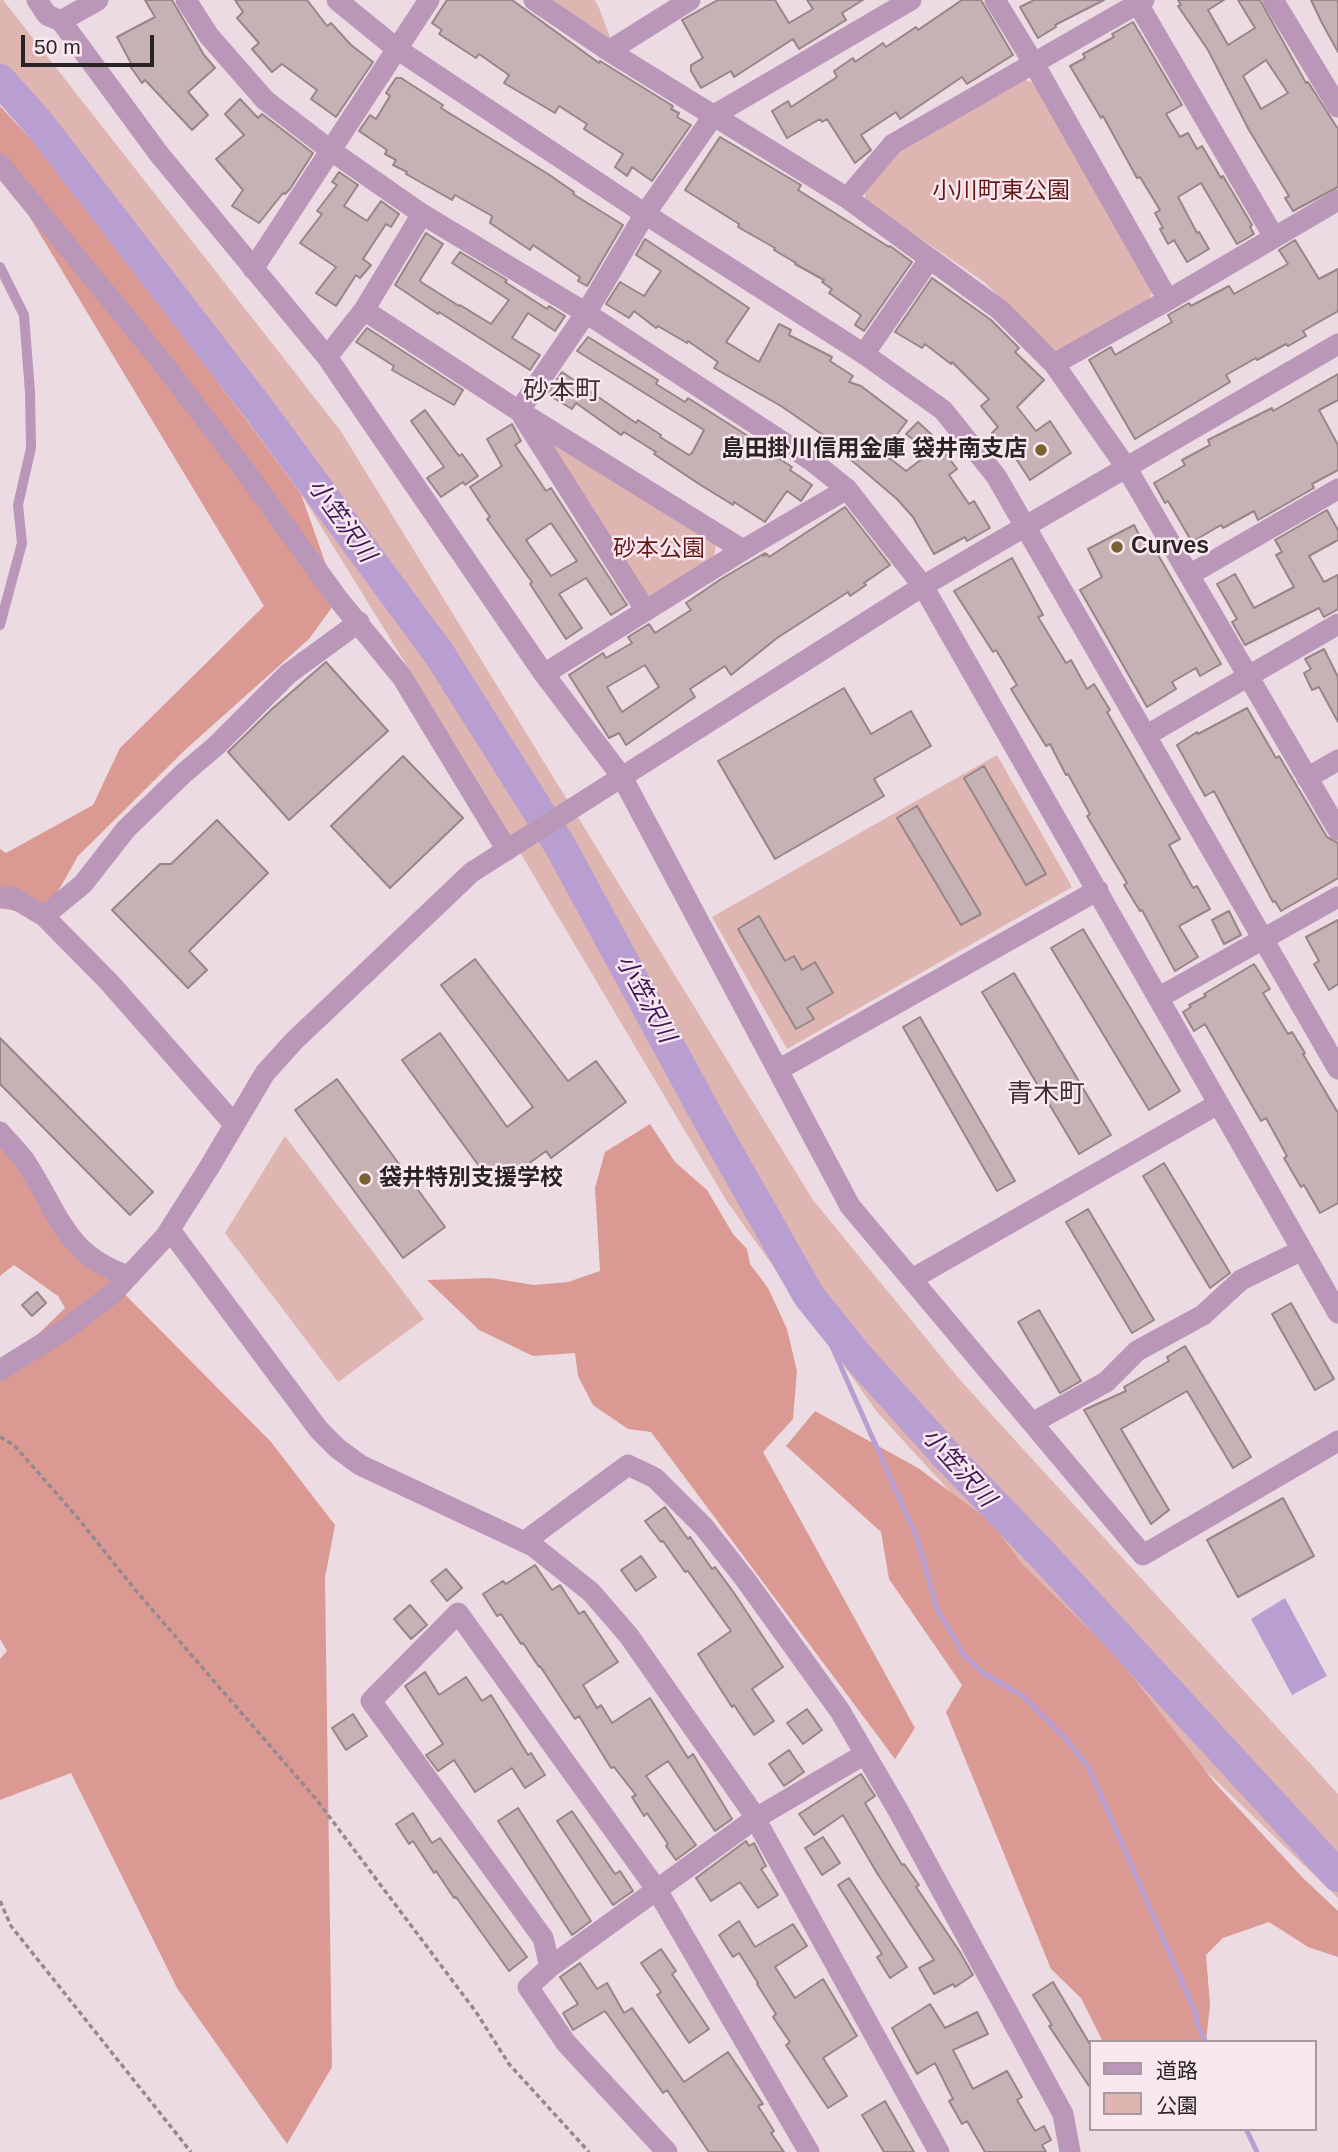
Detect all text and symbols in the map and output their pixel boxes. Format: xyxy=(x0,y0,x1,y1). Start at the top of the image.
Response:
scale bar xyxy=(24,21,158,65)
text: 50 m xyxy=(34,35,81,58)
park label: 小川町東公園 xyxy=(932,178,1070,206)
district label: 砂本町 xyxy=(523,376,601,408)
place label: 島田掛川信用金庫 袋井南支店 xyxy=(722,436,1027,464)
marker: 島田掛川信用金庫 袋井南支店 xyxy=(1033,442,1049,458)
water label: 小笠沢川 xyxy=(301,474,381,568)
place label: Curves xyxy=(1131,533,1209,561)
park label: 砂本公園 xyxy=(613,536,705,564)
marker: Curves xyxy=(1109,539,1125,555)
water label: 小笠沢川 xyxy=(609,950,681,1048)
district label: 青木町 xyxy=(1007,1079,1085,1111)
place label: 袋井特別支援学校 xyxy=(379,1165,563,1193)
marker: 袋井特別支援学校 xyxy=(357,1171,373,1187)
water label: 小笠沢川 xyxy=(915,1423,1001,1513)
legend xyxy=(1090,2040,1317,2131)
text: 道路 xyxy=(1156,2059,1198,2082)
text: 公園 xyxy=(1156,2094,1198,2117)

